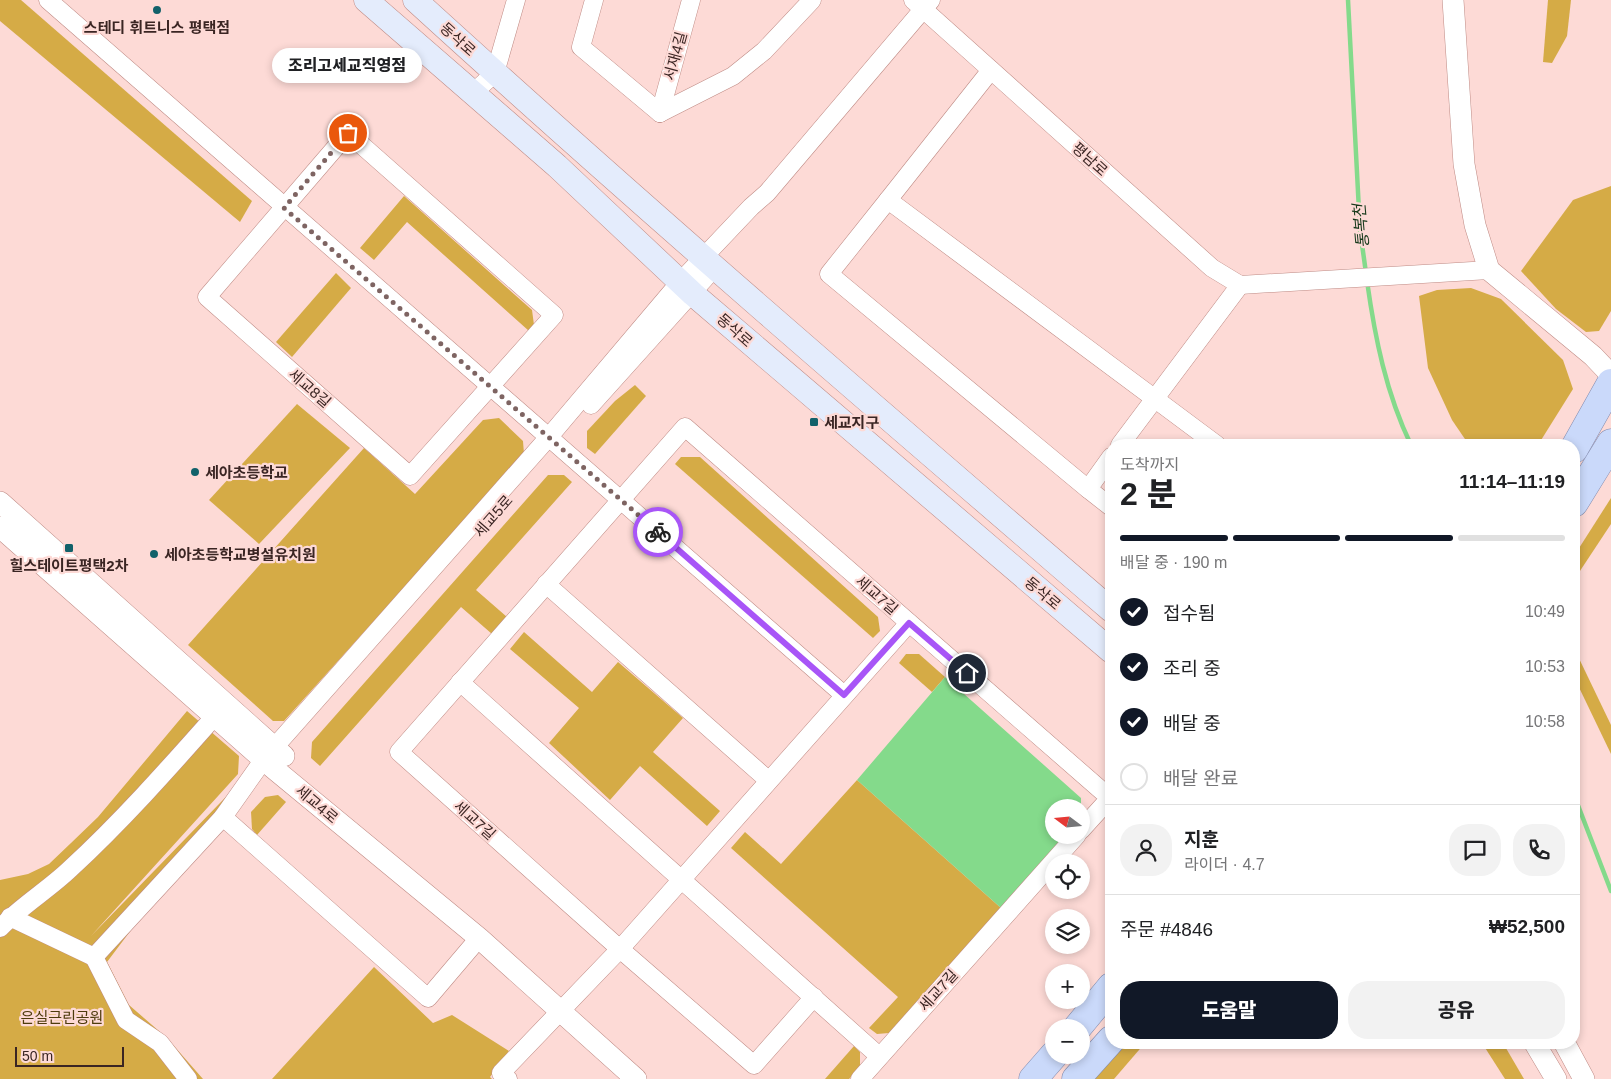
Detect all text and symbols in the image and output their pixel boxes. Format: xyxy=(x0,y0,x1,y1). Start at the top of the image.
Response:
marker: 스테디 휘트니스 평택점 xyxy=(151,4,163,16)
place label: 스테디 휘트니스 평택점 xyxy=(84,19,230,36)
street label: 동삭로 xyxy=(437,19,479,59)
street label: 서재4길 xyxy=(660,30,690,82)
callout: 조리고세교직영점 xyxy=(273,48,423,83)
text: 조리고세교직영점 xyxy=(288,57,406,74)
pin xyxy=(327,112,369,154)
icon: bag xyxy=(334,119,362,147)
street label: 평남로 xyxy=(1069,139,1111,179)
water label: 통복천 xyxy=(1350,201,1371,249)
street label: 동삭로 xyxy=(714,310,756,350)
street label: 세교8길 xyxy=(286,365,334,411)
place label: 세교지구 xyxy=(824,414,879,431)
marker: 세교지구 xyxy=(808,416,820,428)
text: 도착까지 xyxy=(1120,456,1179,473)
place label: 세아초등학교 xyxy=(205,464,288,481)
marker: 세아초등학교 xyxy=(189,466,201,478)
text: 11:14–11:19 xyxy=(1459,471,1565,492)
text: 2 분 xyxy=(1120,476,1176,512)
street label: 세교5로 xyxy=(470,492,516,540)
courier xyxy=(633,507,683,557)
icon: bike xyxy=(644,518,672,546)
marker: 힐스테이트평택2차 xyxy=(63,542,75,554)
place label: 세아초등학교병설유치원 xyxy=(164,546,316,563)
marker: 세아초등학교병설유치원 xyxy=(148,548,160,560)
text: 배달 중 · 190 m xyxy=(1120,554,1227,571)
place label: 힐스테이트평택2차 xyxy=(10,557,129,574)
street label: 세교7길 xyxy=(853,572,901,618)
street label: 동삭로 xyxy=(1022,573,1064,613)
icon: check xyxy=(1120,598,1148,626)
text: 접수됨 xyxy=(1163,603,1215,624)
text: 10:49 xyxy=(1525,603,1565,620)
pin xyxy=(946,652,988,694)
icon: check xyxy=(1120,653,1148,681)
text: 조리 중 xyxy=(1163,658,1221,679)
text: 10:53 xyxy=(1525,658,1565,675)
icon: home xyxy=(953,659,981,687)
icon: check xyxy=(1120,708,1148,736)
text: 배달 중 xyxy=(1163,713,1221,734)
text: 10:58 xyxy=(1525,713,1565,730)
text: 배달 완료 xyxy=(1163,768,1238,789)
street label: 세교4로 xyxy=(292,781,342,827)
street label: 세교7길 xyxy=(451,797,499,843)
north arrow xyxy=(1045,799,1090,844)
map controls xyxy=(1045,799,1090,1064)
button: person xyxy=(1120,824,1172,876)
button: chat xyxy=(1449,824,1501,876)
button: phone xyxy=(1513,824,1565,876)
text: 지훈 xyxy=(1184,829,1219,850)
button: locate xyxy=(1045,854,1090,899)
text: 라이더 · 4.7 xyxy=(1184,856,1265,873)
button: layers xyxy=(1045,909,1090,954)
text: ₩52,500 xyxy=(1489,916,1565,937)
text: 주문 #4846 xyxy=(1120,919,1213,940)
button: + xyxy=(1045,964,1090,1009)
street label: 세교7길 xyxy=(915,966,961,1014)
button: 도움말 xyxy=(1120,981,1338,1039)
button: 공유 xyxy=(1348,981,1565,1039)
park label: 은실근린공원 xyxy=(21,1009,103,1026)
button: − xyxy=(1045,1019,1090,1064)
scale bar xyxy=(15,1044,124,1067)
text: 50 m xyxy=(22,1048,53,1064)

